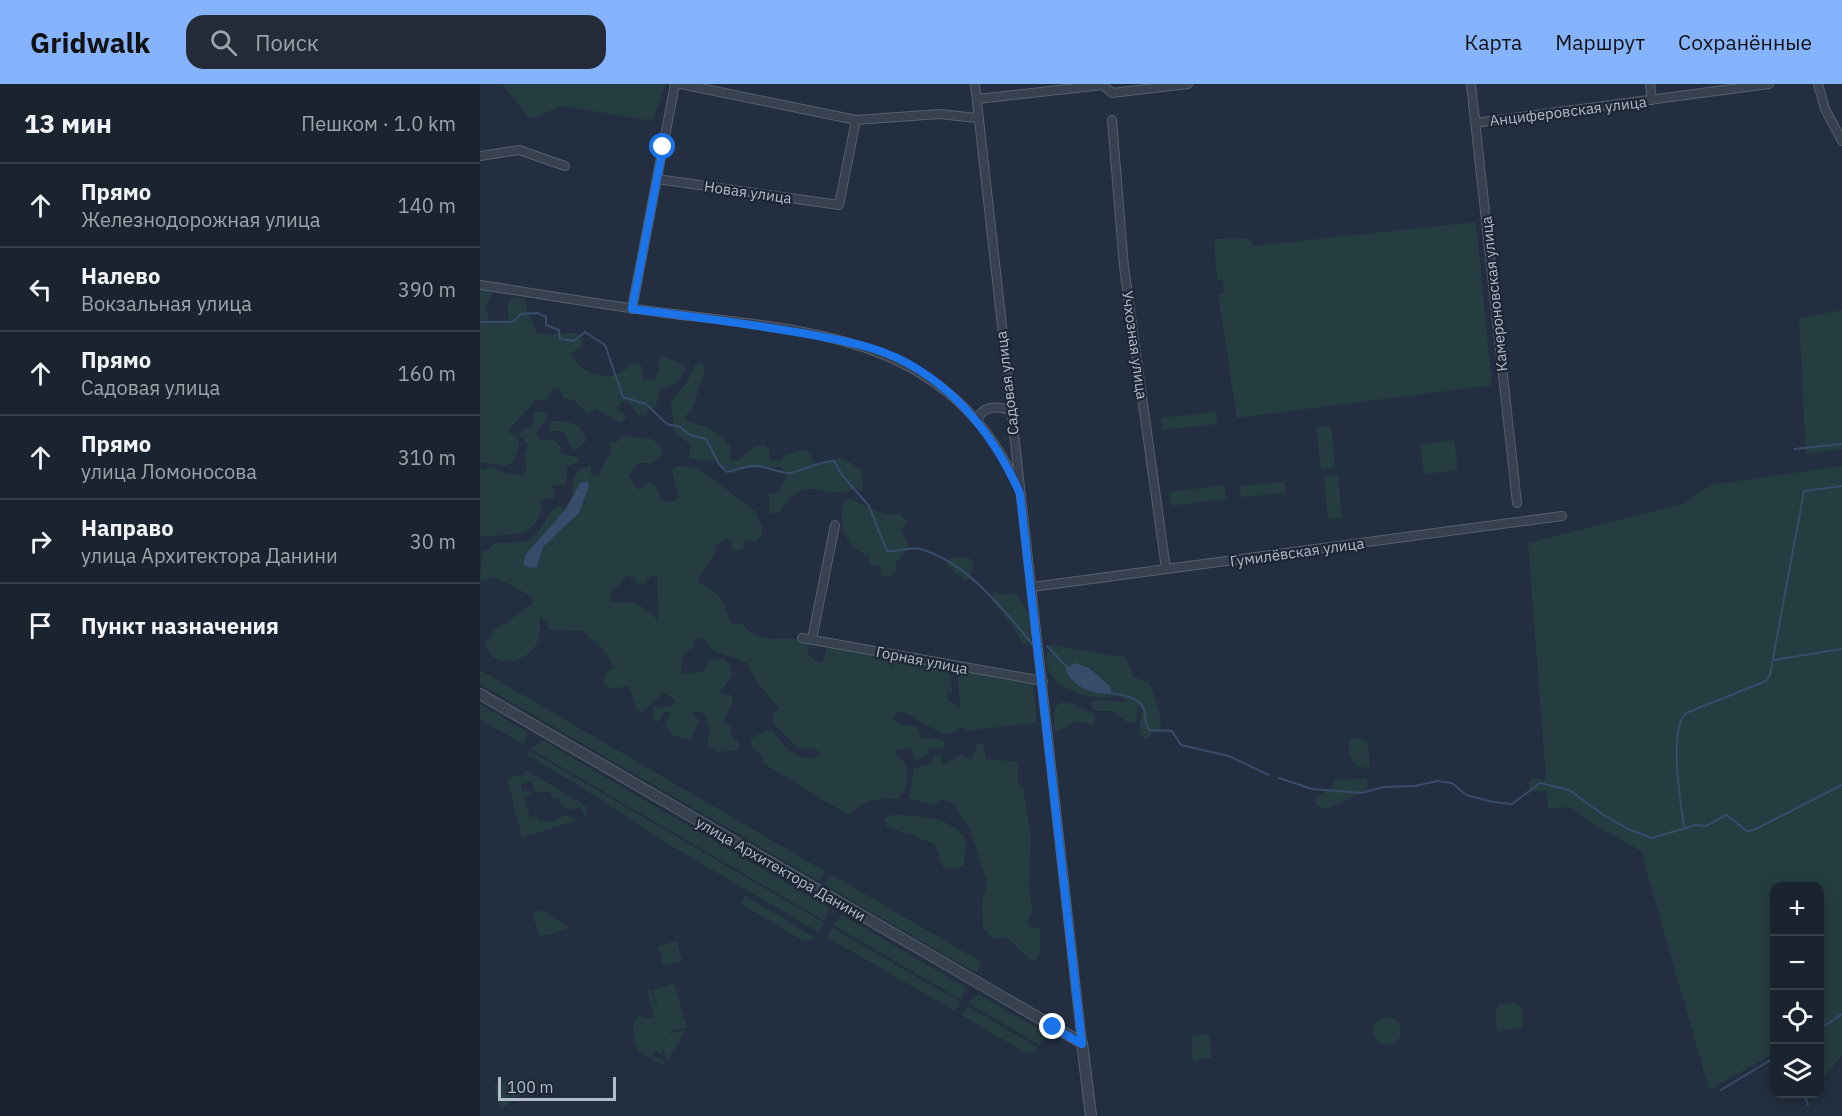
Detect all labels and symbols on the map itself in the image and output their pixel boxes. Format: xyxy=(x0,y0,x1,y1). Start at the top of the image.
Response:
street label: Анциферовская улица xyxy=(1488,92,1648,130)
route start xyxy=(649,133,675,159)
street label: Новая улица xyxy=(703,176,793,208)
street label: Камероновская улица xyxy=(1476,215,1512,373)
street label: Учхозная улица xyxy=(1118,289,1152,401)
street label: Садовая улица xyxy=(991,330,1023,436)
street label: Гумилёвская улица xyxy=(1229,533,1365,571)
street label: Горная улица xyxy=(875,642,969,678)
street label: улица Архитектора Данини xyxy=(693,813,869,925)
route end xyxy=(1039,1013,1065,1039)
scale bar xyxy=(498,1074,616,1102)

